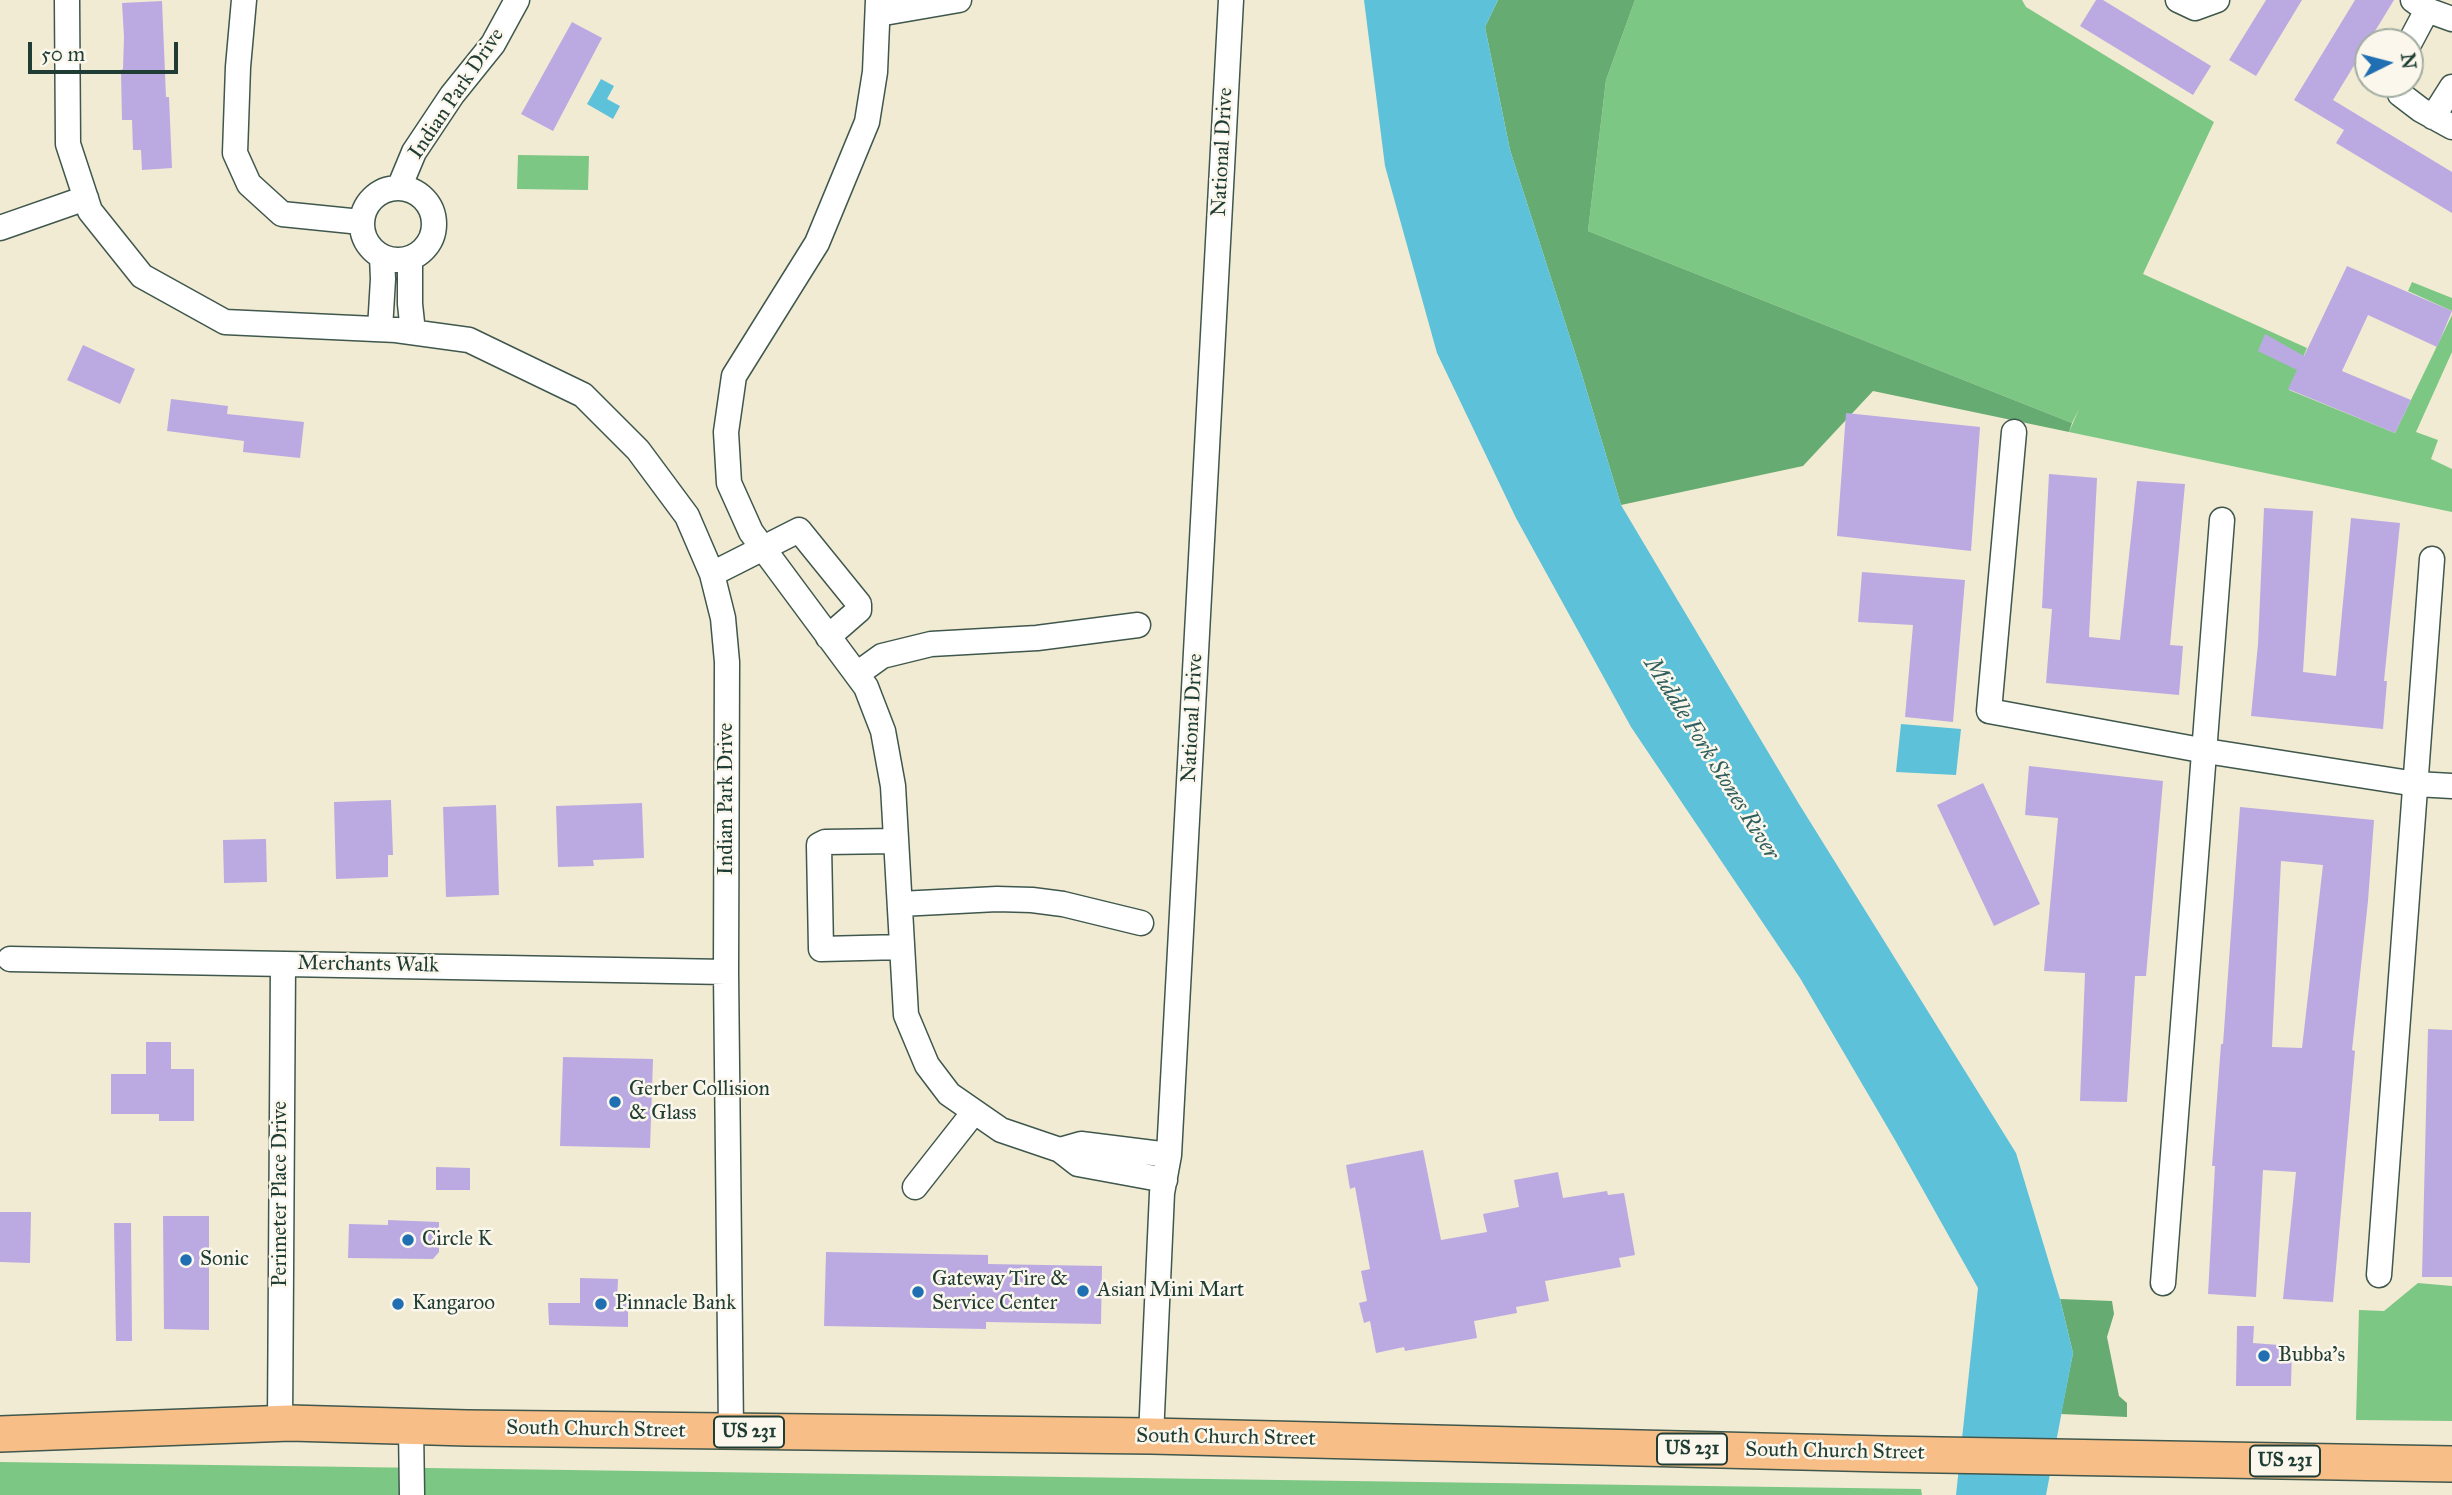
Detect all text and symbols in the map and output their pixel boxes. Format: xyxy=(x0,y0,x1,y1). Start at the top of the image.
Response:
street label: Indian Park Drive xyxy=(404,24,510,164)
scale bar xyxy=(32,28,182,72)
north arrow xyxy=(2354,28,2424,98)
text: 50 m xyxy=(41,41,85,67)
text: N xyxy=(2396,52,2421,70)
street label: National Drive xyxy=(1207,87,1239,217)
street label: National Drive xyxy=(1177,653,1209,783)
water label: Middle Fork Stones River xyxy=(1637,653,1785,865)
street label: Indian Park Drive xyxy=(714,723,740,875)
street label: Merchants Walk xyxy=(297,951,439,979)
place label: Gerber Collision & Glass xyxy=(629,1077,770,1127)
marker: Gerber Collision & Glass xyxy=(607,1094,623,1110)
street label: Perimeter Place Drive xyxy=(268,1101,294,1287)
place label: Circle K xyxy=(422,1227,493,1253)
marker: Circle K xyxy=(400,1232,416,1248)
place label: Sonic xyxy=(200,1247,249,1273)
marker: Sonic xyxy=(178,1252,194,1268)
place label: Gateway Tire & Service Center xyxy=(932,1267,1068,1317)
place label: Asian Mini Mart xyxy=(1097,1278,1244,1304)
marker: Asian Mini Mart xyxy=(1075,1283,1091,1299)
marker: Gateway Tire & Service Center xyxy=(910,1284,926,1300)
place label: Kangaroo xyxy=(412,1291,495,1317)
place label: Pinnacle Bank xyxy=(615,1291,736,1317)
marker: Kangaroo xyxy=(390,1296,406,1312)
marker: Pinnacle Bank xyxy=(593,1296,609,1312)
place label: Bubba's xyxy=(2278,1343,2345,1369)
marker: Bubba's xyxy=(2256,1348,2272,1364)
street label: South Church Street xyxy=(506,1416,686,1444)
road number: US 231 xyxy=(714,1416,784,1448)
street label: South Church Street xyxy=(1136,1424,1316,1452)
road number: US 231 xyxy=(1657,1434,1727,1464)
street label: South Church Street xyxy=(1745,1438,1925,1466)
road number: US 231 xyxy=(2250,1446,2320,1476)

